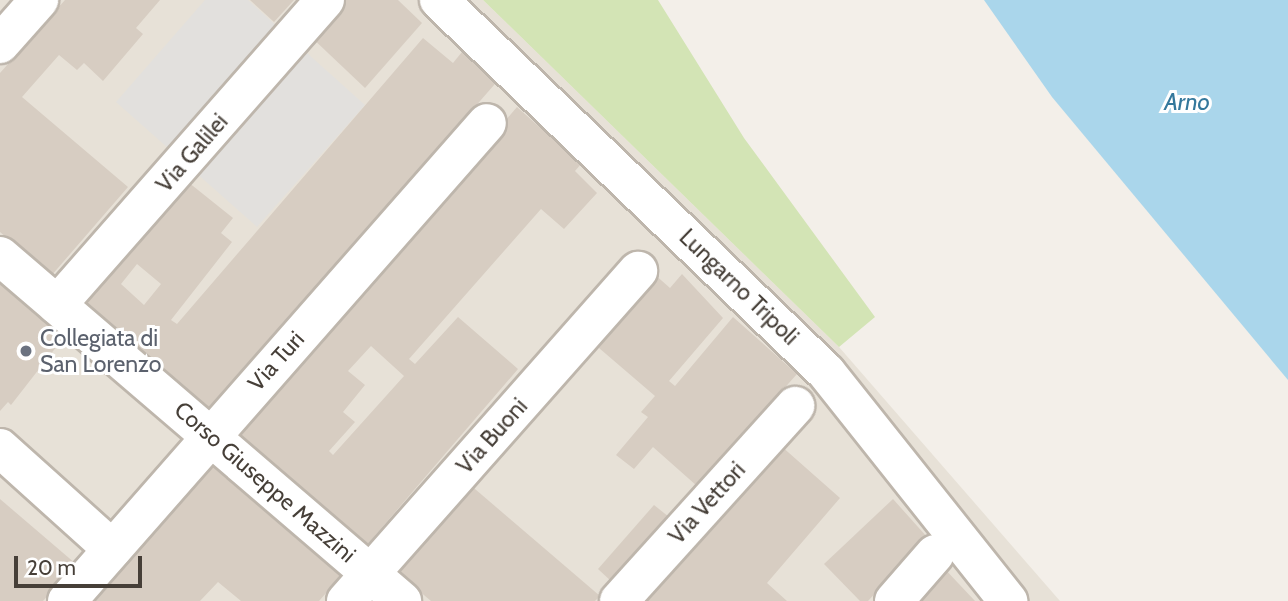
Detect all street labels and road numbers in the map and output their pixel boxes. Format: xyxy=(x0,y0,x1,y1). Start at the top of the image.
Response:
street label: Via Galilei xyxy=(150,108,234,198)
street label: Lungarno Tripoli xyxy=(674,223,804,351)
street label: Via Turi xyxy=(242,326,310,396)
street label: Via Buoni xyxy=(451,393,533,479)
street label: Corso Giuseppe Mazzini xyxy=(169,396,361,568)
street label: Via Vettori xyxy=(663,456,751,550)

